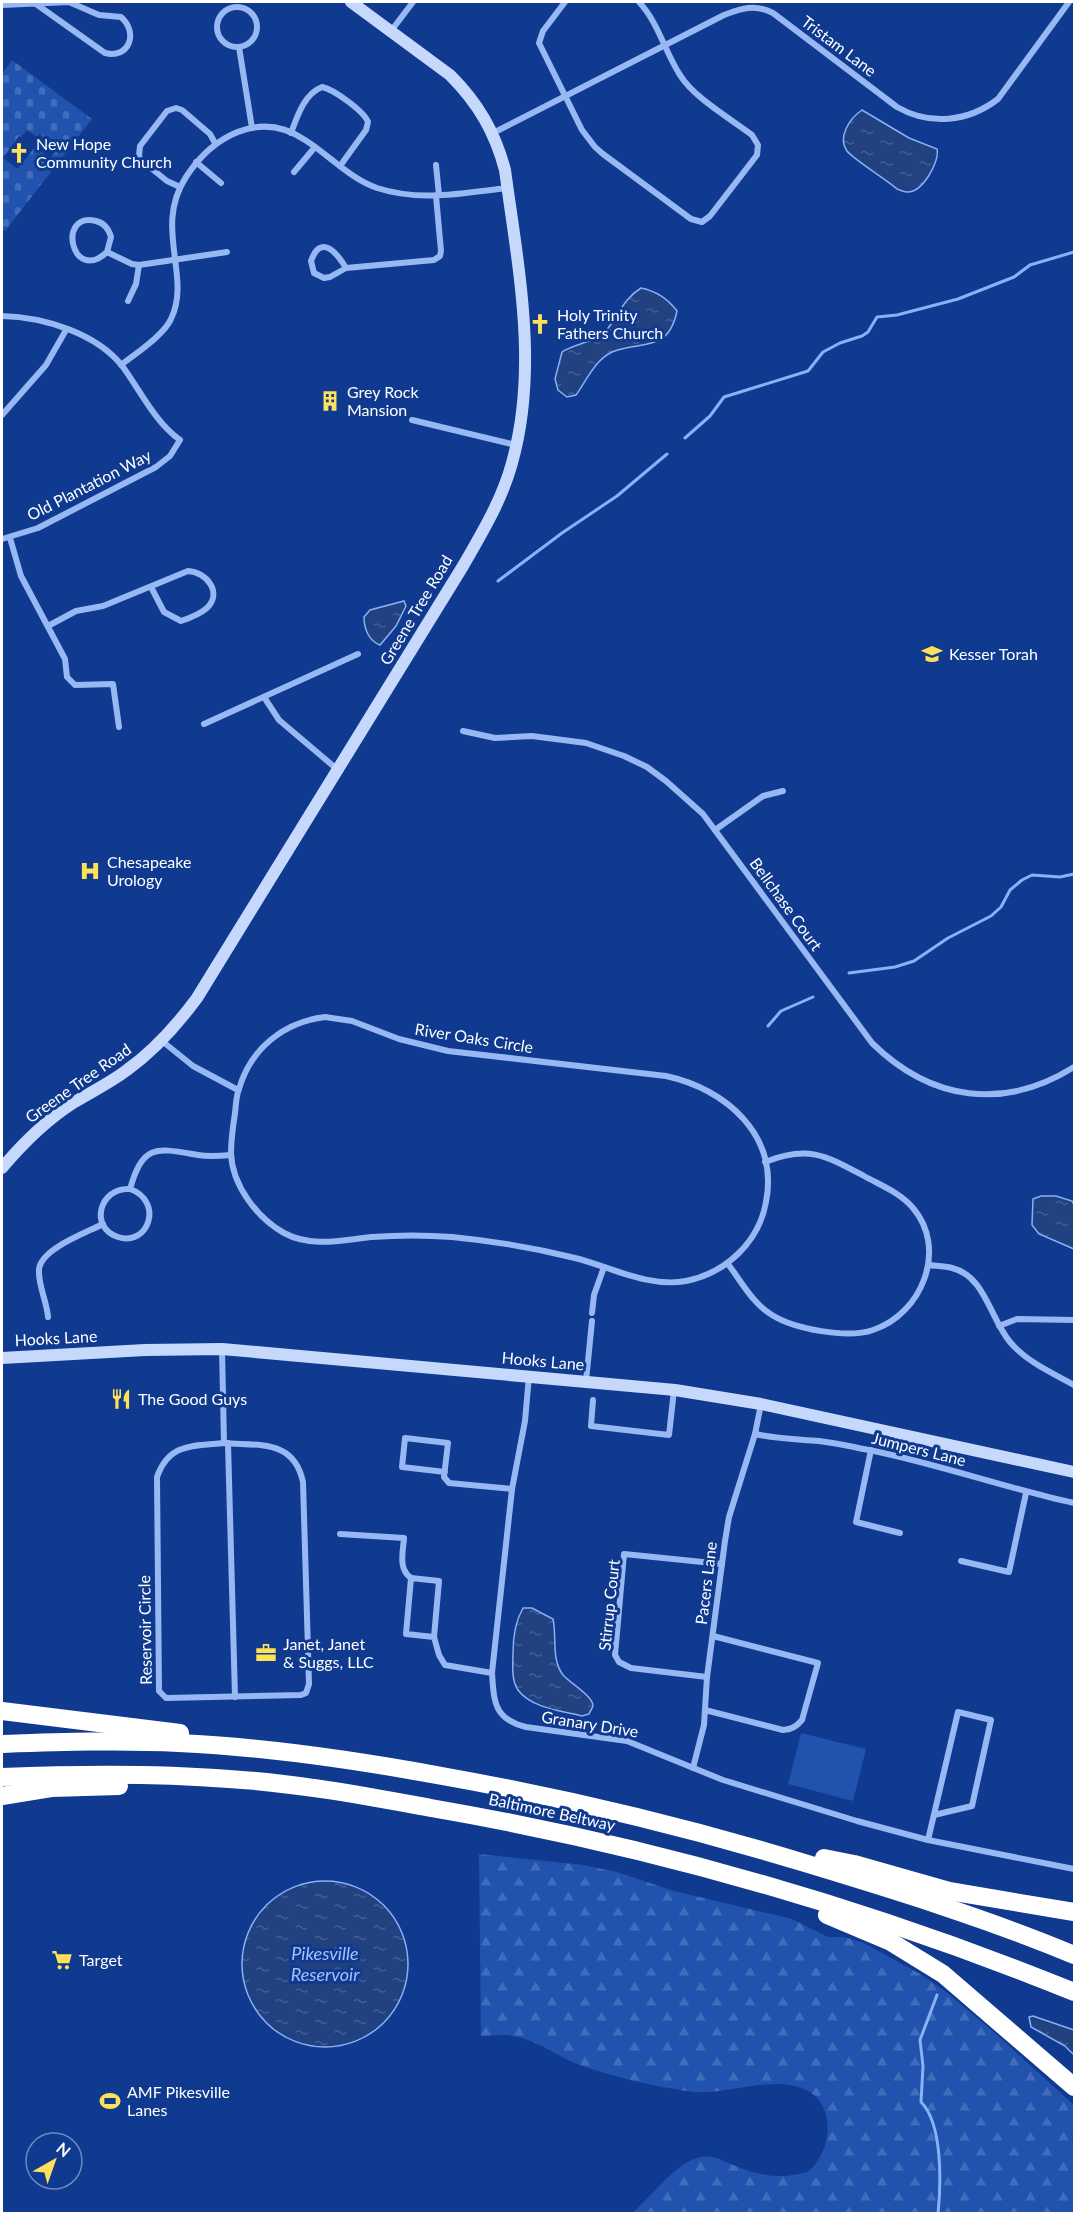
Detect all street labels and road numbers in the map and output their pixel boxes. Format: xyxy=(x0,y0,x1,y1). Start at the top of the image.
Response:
street label: Tristam Lane xyxy=(798,11,880,80)
street label: Old Plantation Way xyxy=(24,445,155,524)
street label: Greene Tree Road xyxy=(375,551,456,668)
street label: Bellchase Court xyxy=(746,854,827,954)
street label: River Oaks Circle xyxy=(414,1019,535,1056)
street label: Greene Tree Road xyxy=(21,1039,134,1126)
street label: Hooks Lane xyxy=(14,1326,98,1349)
street label: Hooks Lane xyxy=(501,1347,585,1374)
street label: Jumpers Lane xyxy=(870,1428,968,1469)
street label: Pacers Lane xyxy=(691,1540,720,1626)
street label: Stirrup Court xyxy=(594,1558,623,1652)
street label: Reservoir Circle xyxy=(134,1575,155,1685)
street label: Granary Drive xyxy=(540,1706,640,1741)
street label: Baltimore Beltway xyxy=(487,1789,618,1834)

